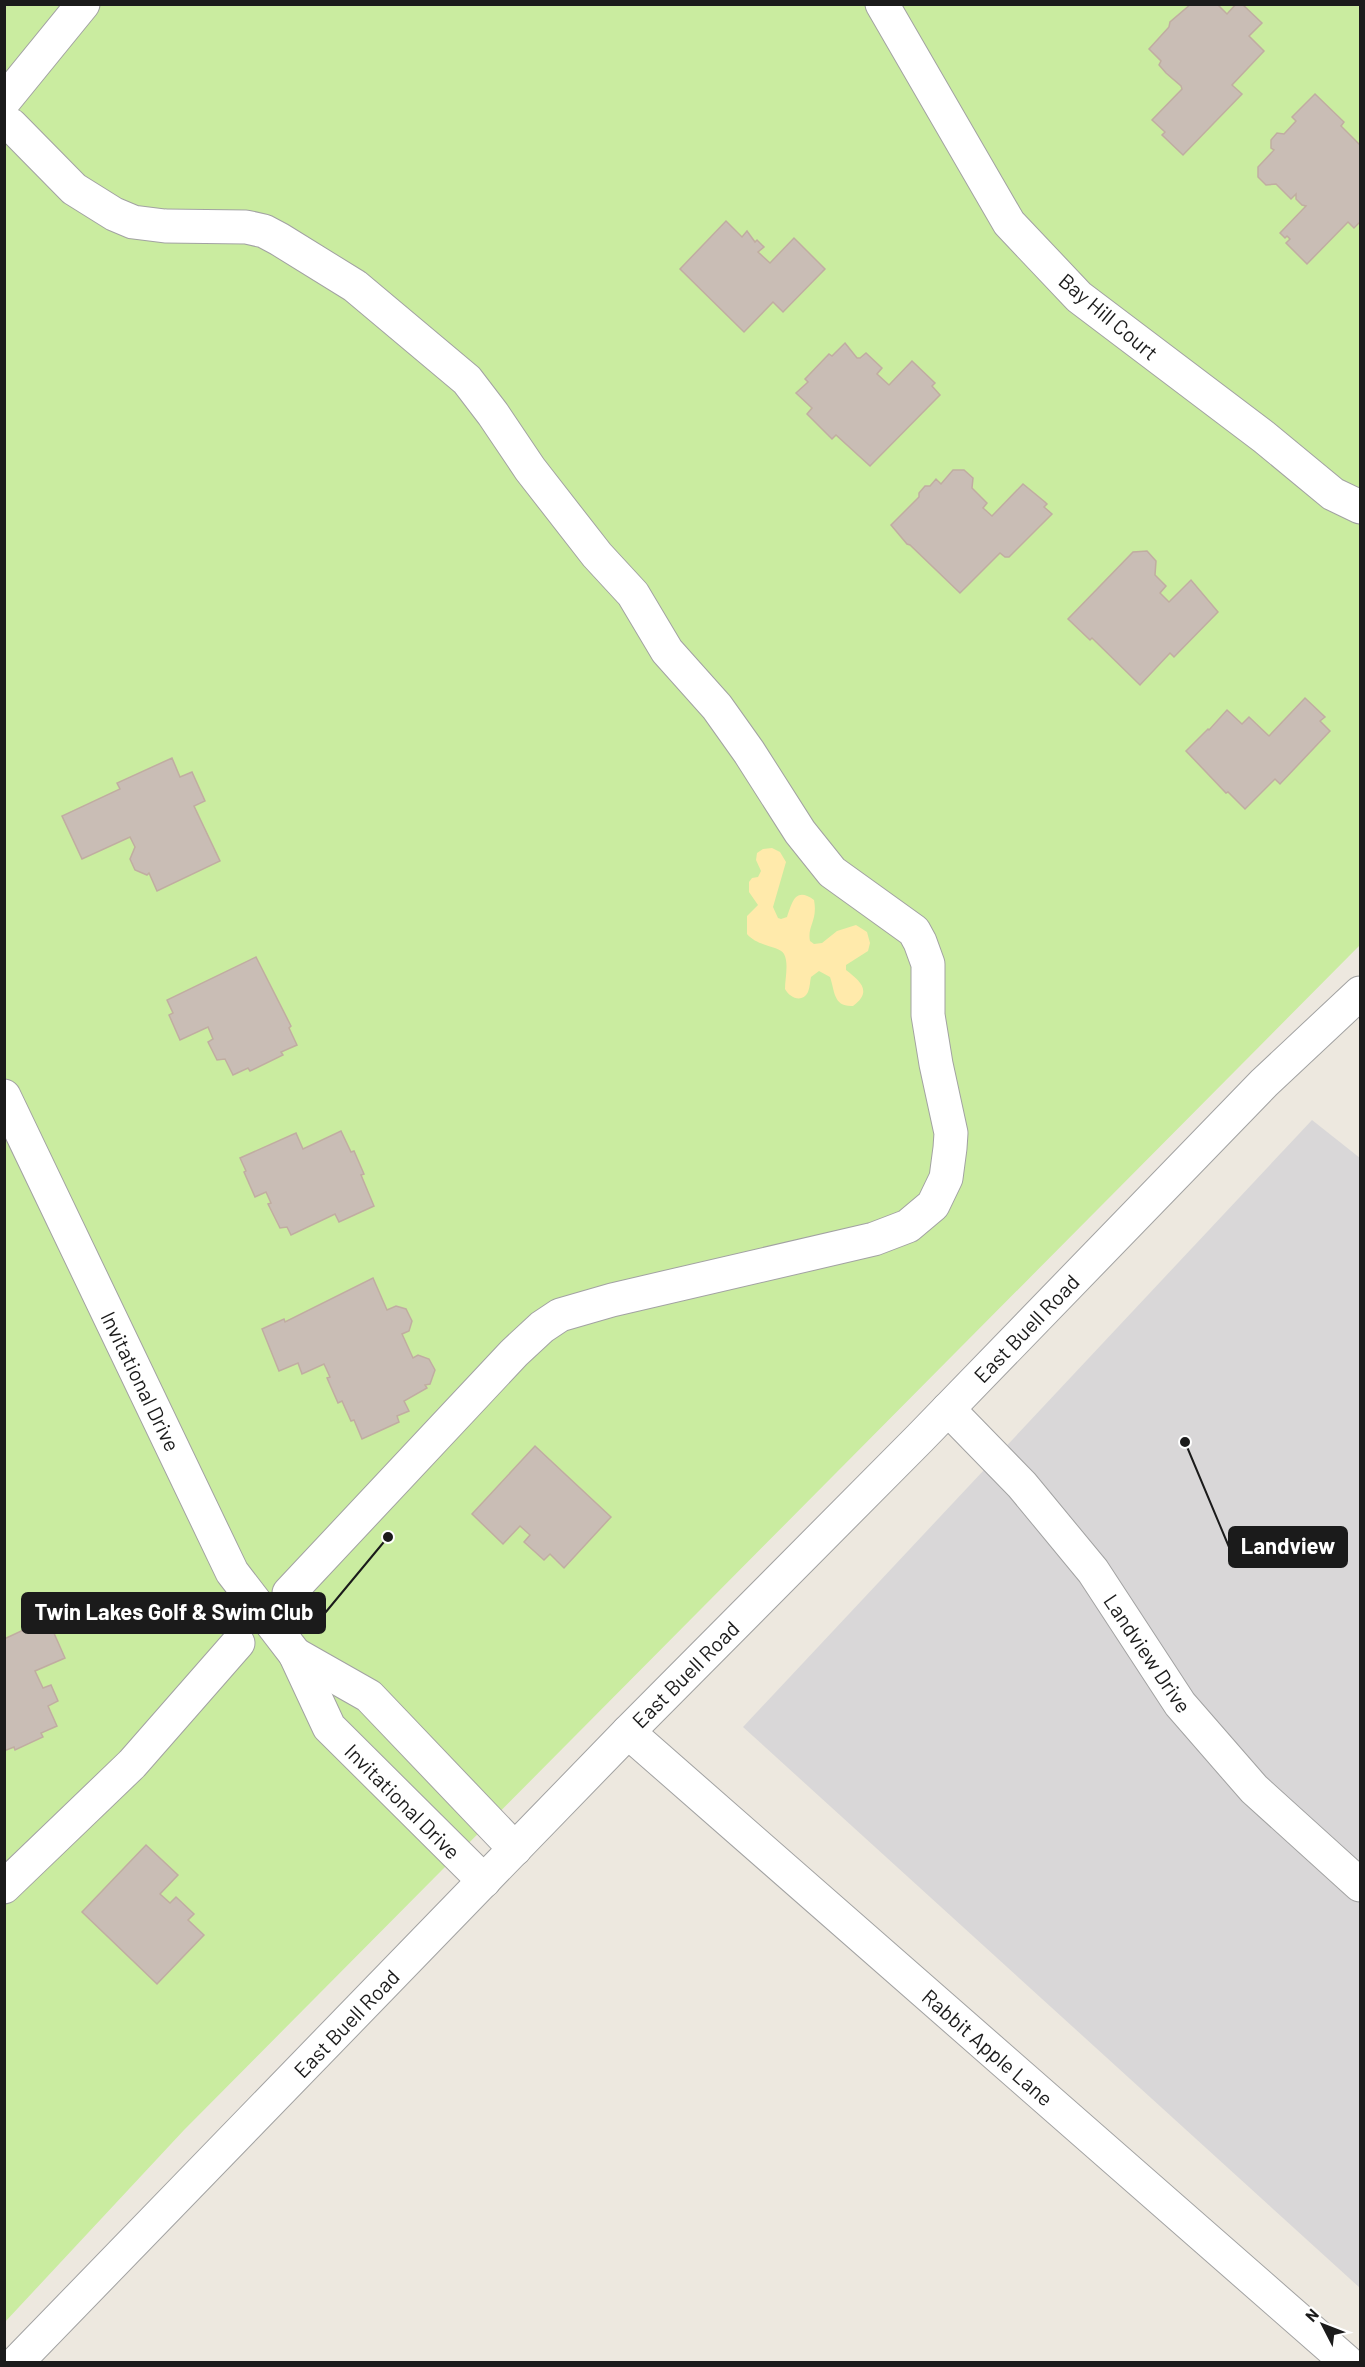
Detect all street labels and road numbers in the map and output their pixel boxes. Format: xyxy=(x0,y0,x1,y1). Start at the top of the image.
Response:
street label: Bay Hill Court xyxy=(1054,267,1164,365)
street label: East Buell Road xyxy=(968,1269,1084,1387)
street label: Invitational Drive xyxy=(96,1307,186,1455)
street label: Landview Drive xyxy=(1099,1589,1197,1717)
street label: East Buell Road xyxy=(626,1615,744,1733)
street label: Invitational Drive xyxy=(340,1738,466,1864)
street label: East Buell Road xyxy=(288,1964,404,2082)
street label: Rabbit Apple Lane xyxy=(918,1983,1058,2111)

